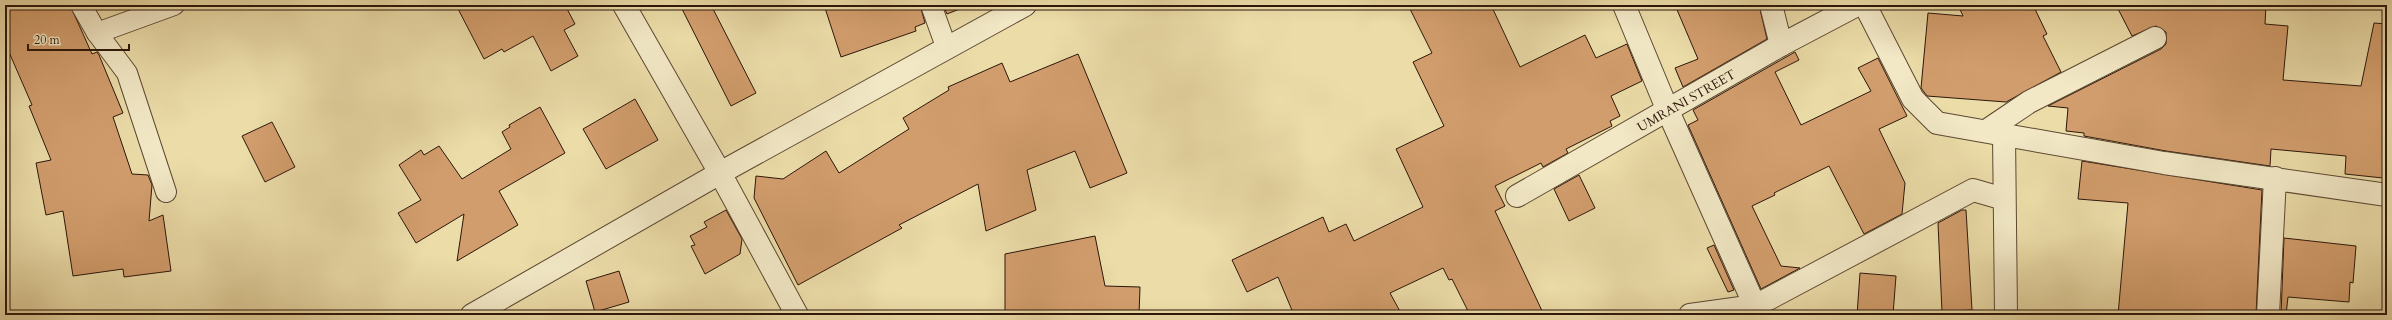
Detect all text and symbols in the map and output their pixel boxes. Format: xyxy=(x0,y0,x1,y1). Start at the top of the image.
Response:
scale bar xyxy=(28,26,129,52)
text: 20 m xyxy=(34,32,61,48)
street label: UMRANI STREET xyxy=(1634,65,1739,136)

